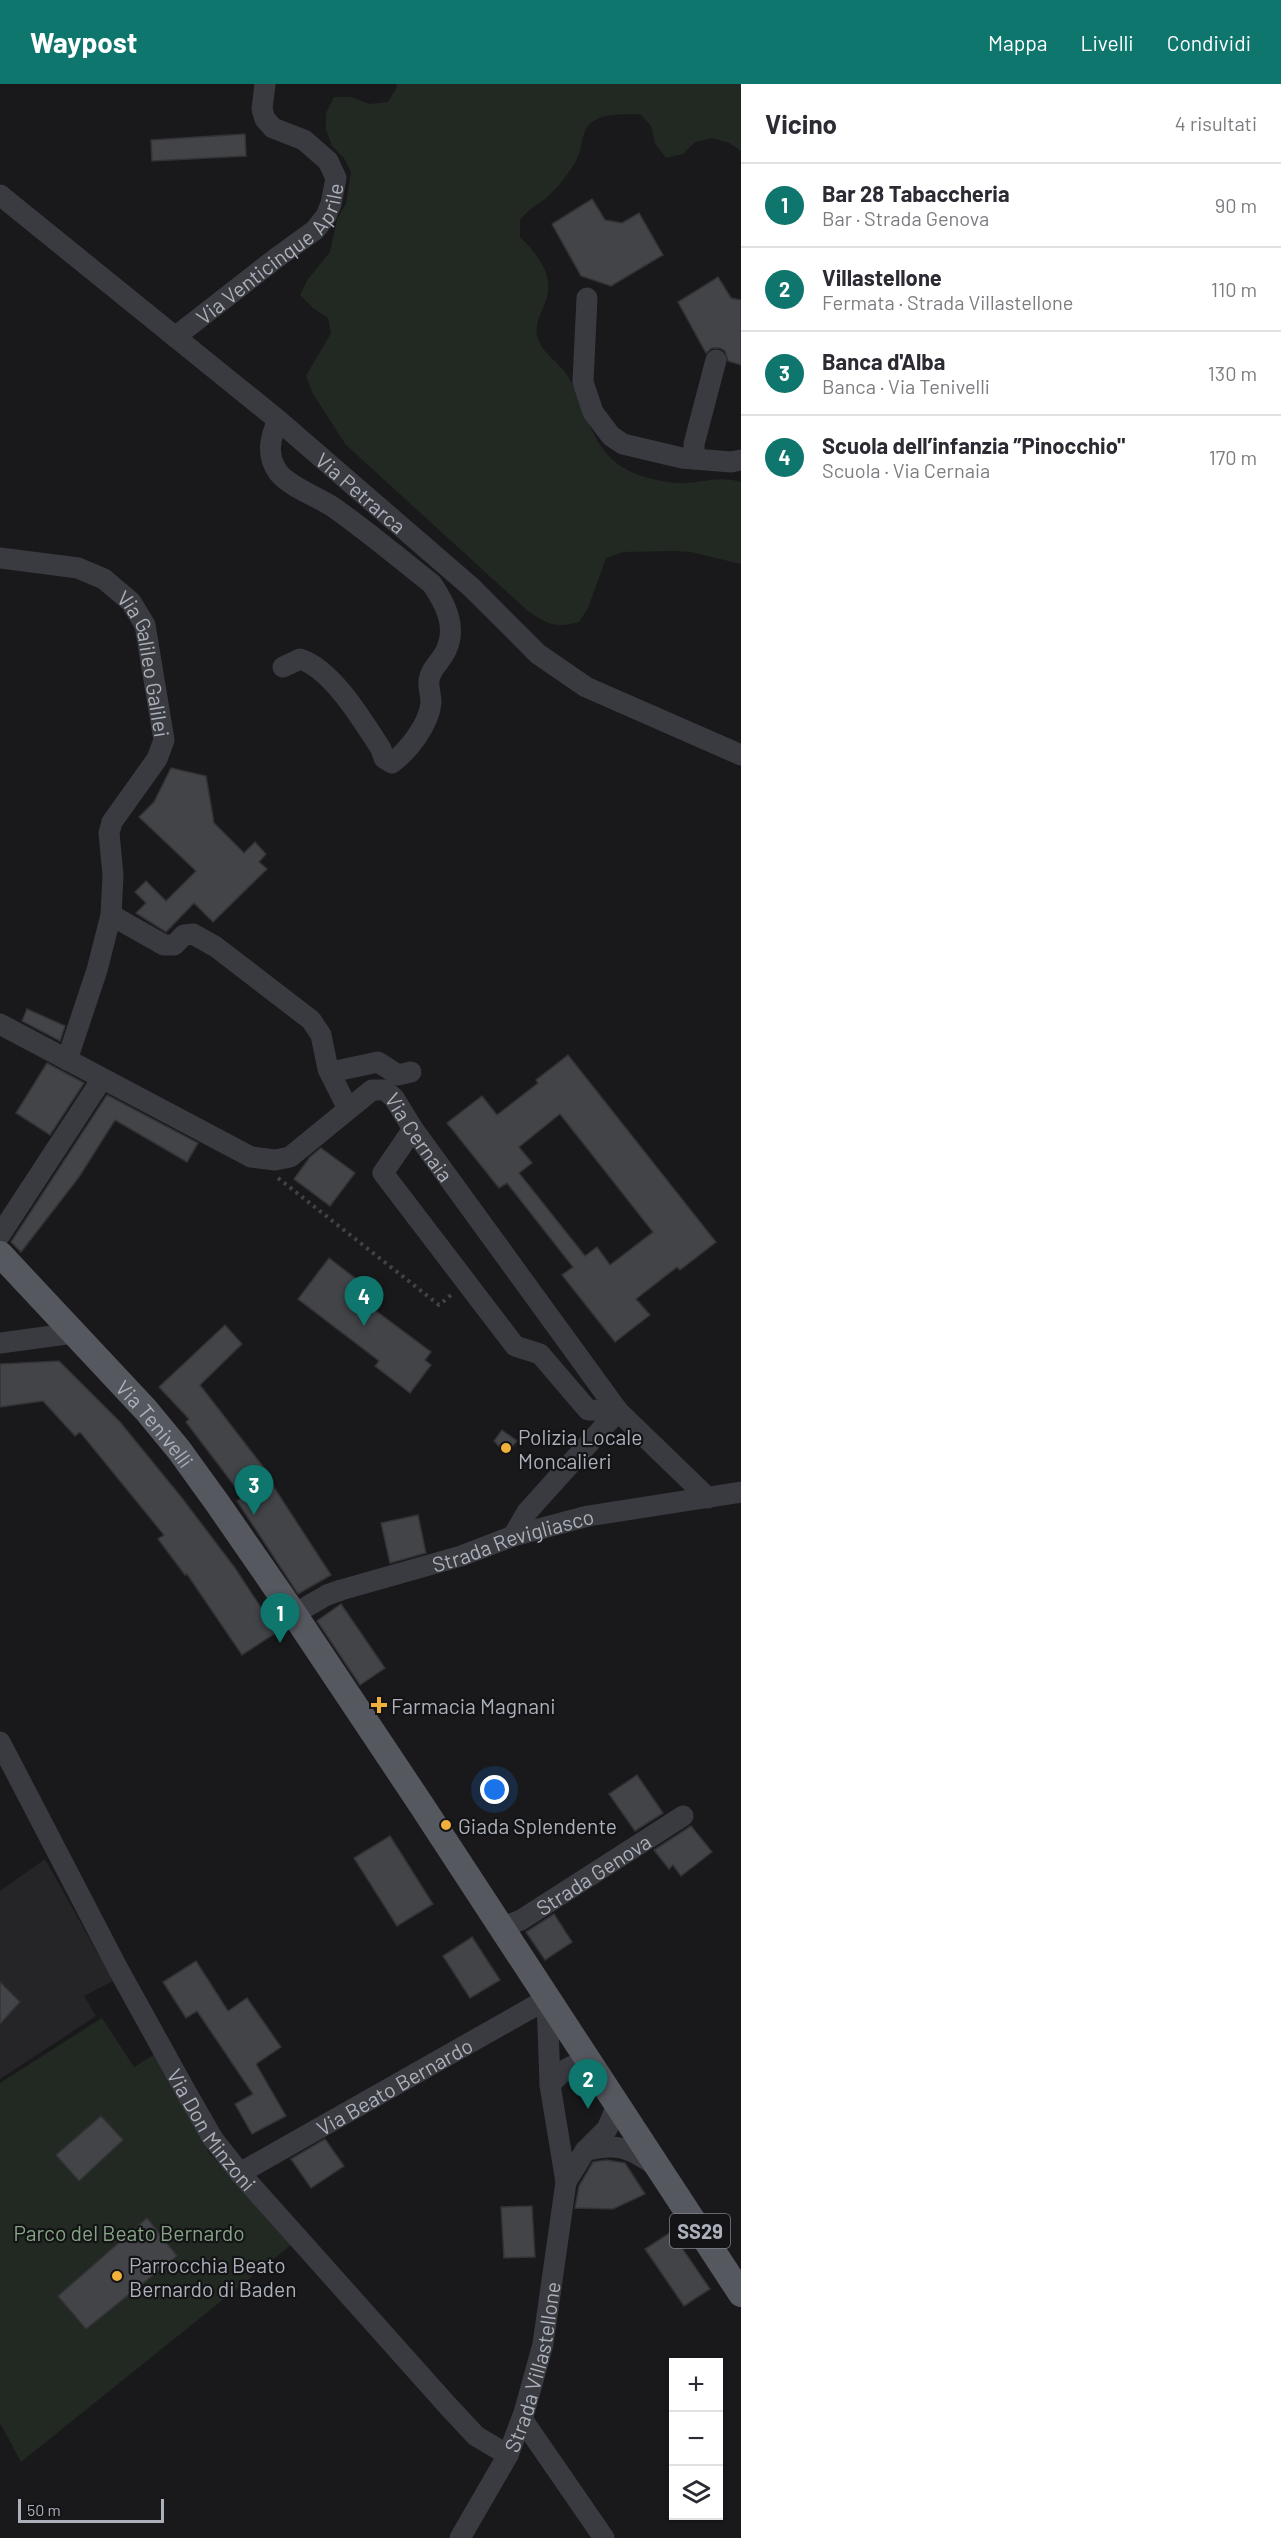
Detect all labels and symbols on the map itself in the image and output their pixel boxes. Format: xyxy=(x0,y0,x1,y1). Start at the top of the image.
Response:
street label: Via Venticinque Aprile xyxy=(191,181,347,329)
street label: Via Petrarca xyxy=(311,446,412,538)
street label: Via Galileo Galilei xyxy=(113,584,176,739)
street label: Via Cernaia xyxy=(381,1087,459,1186)
pin: 4 xyxy=(344,1276,384,1326)
street label: Via Tenivelli xyxy=(112,1374,200,1472)
place label: Polizia Locale Moncalieri xyxy=(518,1424,642,1473)
marker: Polizia Locale Moncalieri xyxy=(499,1441,513,1455)
pin: 3 xyxy=(234,1466,274,1515)
street label: Strada Revigliasco xyxy=(429,1503,596,1576)
pin: 1 xyxy=(260,1594,300,1643)
place label: Farmacia Magnani xyxy=(391,1693,556,1718)
marker: Farmacia Magnani xyxy=(372,1698,386,1712)
your location xyxy=(480,1775,509,1804)
place label: Giada Splendente xyxy=(458,1813,617,1838)
marker: Giada Splendente xyxy=(439,1818,453,1832)
street label: Strada Genova xyxy=(531,1828,655,1920)
street label: Via Beato Bernardo xyxy=(312,2032,476,2140)
pin: 2 xyxy=(568,2060,608,2109)
street label: Via Don Minzoni xyxy=(163,2064,262,2195)
road number: SS29 xyxy=(670,2214,730,2248)
park label: Parco del Beato Bernardo xyxy=(13,2220,245,2245)
place label: Parrocchia Beato Bernardo di Baden xyxy=(129,2252,296,2301)
marker: Parrocchia Beato Bernardo di Baden xyxy=(110,2269,124,2283)
street label: Strada Villastellone xyxy=(498,2280,564,2455)
scale bar xyxy=(18,2496,164,2524)

